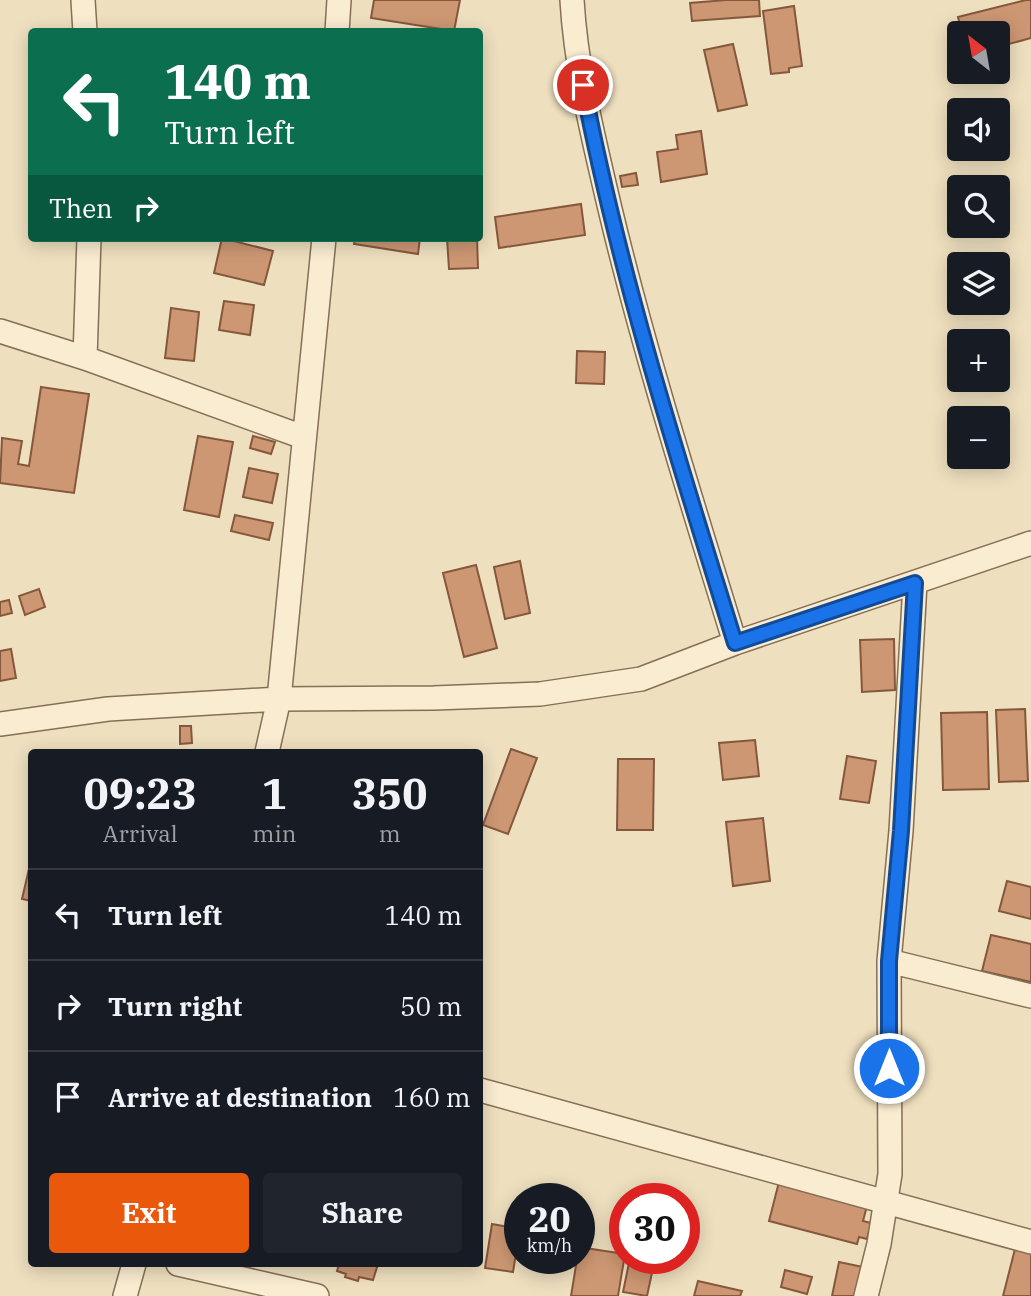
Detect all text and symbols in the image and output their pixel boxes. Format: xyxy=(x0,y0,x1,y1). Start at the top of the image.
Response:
north arrow xyxy=(947,21,1010,84)
map controls xyxy=(947,21,1010,469)
text: 140 m xyxy=(164,49,311,112)
pin xyxy=(553,55,613,115)
icon: left xyxy=(49,56,140,147)
icon: arrive xyxy=(564,66,602,104)
button: sound xyxy=(947,98,1010,161)
text: Turn left xyxy=(164,111,295,153)
button: search xyxy=(947,175,1010,238)
icon: right xyxy=(127,189,165,227)
text: Then xyxy=(49,191,113,225)
button: layers xyxy=(947,252,1010,315)
button: + xyxy=(947,329,1010,392)
button: − xyxy=(947,406,1010,469)
text: 09:23 xyxy=(83,766,197,821)
text: 1 xyxy=(262,766,287,821)
text: 350 xyxy=(352,766,427,821)
text: Arrival xyxy=(103,818,178,848)
text: min xyxy=(253,818,296,848)
text: m xyxy=(379,818,401,848)
icon: left xyxy=(49,896,87,934)
text: Turn left xyxy=(108,898,222,932)
text: 140 m xyxy=(384,898,462,932)
icon: right xyxy=(49,987,87,1025)
text: Turn right xyxy=(108,989,242,1023)
text: 50 m xyxy=(400,989,462,1023)
position arrow xyxy=(852,1031,926,1105)
icon: arrive xyxy=(49,1078,87,1116)
text: Arrive at destination xyxy=(108,1080,372,1114)
text: 160 m xyxy=(393,1080,471,1114)
button: Exit xyxy=(49,1173,249,1253)
button: Share xyxy=(263,1173,462,1253)
speed limit sign: 30 xyxy=(609,1183,700,1274)
text: 20 xyxy=(528,1196,571,1242)
text: km/h xyxy=(527,1234,572,1257)

